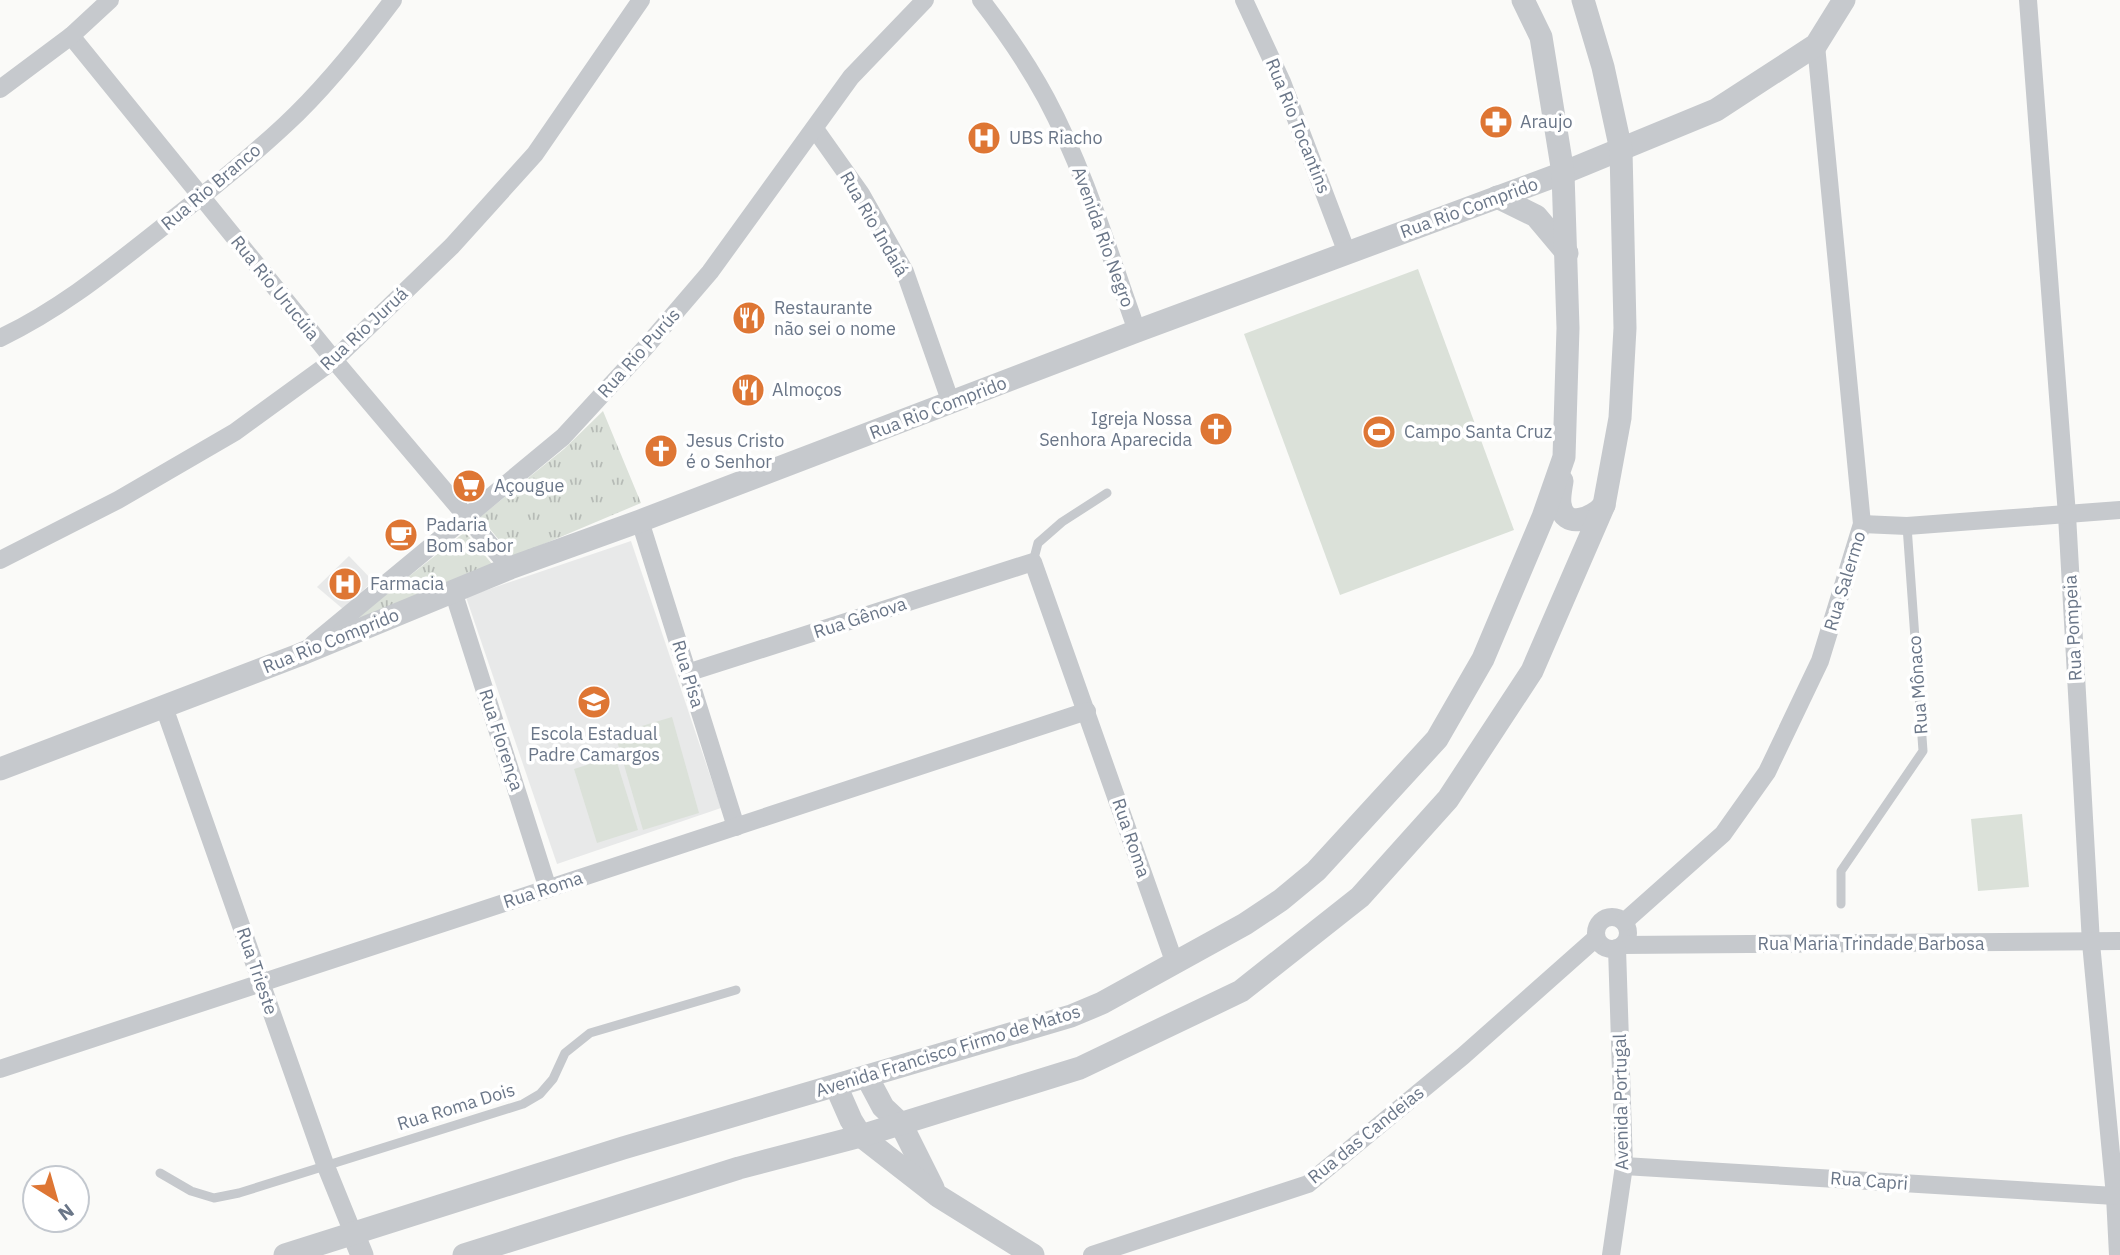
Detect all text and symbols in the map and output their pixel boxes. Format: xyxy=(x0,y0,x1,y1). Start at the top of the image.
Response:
street label: Rua Rio Tocantins xyxy=(1261,55,1336,197)
pharmacy icon: Araujo xyxy=(1477,103,1515,141)
place label: Araujo xyxy=(1520,110,1573,133)
hospital icon: UBS Riacho xyxy=(965,119,1003,157)
place label: UBS Riacho xyxy=(1009,126,1103,149)
street label: Rua Rio Branco xyxy=(156,138,265,235)
street label: Avenida Rio Negro xyxy=(1067,163,1140,310)
street label: Rua Rio Indaiá xyxy=(835,167,914,281)
street label: Rua Rio Comprido xyxy=(1397,172,1541,243)
street label: Rua Rio Urucúia xyxy=(226,231,325,345)
street label: Rua Rio Juruá xyxy=(315,282,413,375)
place label: Restaurante não sei o nome xyxy=(774,296,896,340)
restaurant icon: Restaurante não sei o nome xyxy=(730,299,768,337)
street label: Rua Rio Purús xyxy=(592,303,685,402)
restaurant icon: Almoços xyxy=(729,371,767,409)
street label: Rua Rio Comprido xyxy=(866,371,1010,444)
place label: Almoços xyxy=(772,378,842,401)
place label: Igreja Nossa Senhora Aparecida xyxy=(1039,407,1192,451)
church icon: Igreja Nossa Senhora Aparecida xyxy=(1197,410,1235,448)
sports icon: Campo Santa Cruz xyxy=(1360,413,1398,451)
place label: Campo Santa Cruz xyxy=(1404,420,1552,443)
place label: Jesus Cristo é o Senhor xyxy=(686,429,784,473)
church icon: Jesus Cristo é o Senhor xyxy=(642,432,680,470)
supermarket icon: Açougue xyxy=(450,467,488,505)
place label: Açougue xyxy=(494,474,564,497)
place label: Padaria Bom sabor xyxy=(426,513,514,557)
cafe icon: Padaria Bom sabor xyxy=(382,516,420,554)
street label: Rua Salermo xyxy=(1818,528,1871,633)
hospital icon: Farmacia xyxy=(326,565,364,603)
place label: Farmacia xyxy=(370,572,444,595)
street label: Rua Pompeia xyxy=(2058,574,2087,682)
street label: Rua Gênova xyxy=(810,592,910,643)
street label: Rua Rio Comprido xyxy=(259,603,402,678)
street label: Rua Mônaco xyxy=(1903,635,1932,735)
street label: Rua Pisa xyxy=(667,637,710,711)
school or university icon: Escola Estadual Padre Camargos xyxy=(575,683,613,721)
street label: Rua Florença xyxy=(474,686,529,794)
place label: Escola Estadual Padre Camargos xyxy=(528,722,660,766)
street label: Rua Roma xyxy=(1107,795,1156,881)
street label: Rua Roma xyxy=(500,866,586,913)
street label: Rua Trieste xyxy=(232,924,283,1018)
street label: Rua Maria Trindade Barbosa xyxy=(1757,932,1985,955)
street label: Avenida Francisco Firmo de Matos xyxy=(813,999,1083,1102)
street label: Avenida Portugal xyxy=(1608,1033,1633,1171)
street label: Rua Roma Dois xyxy=(394,1078,518,1135)
street label: Rua das Candeias xyxy=(1303,1081,1428,1189)
north arrow xyxy=(21,1164,91,1234)
street label: Rua Capri xyxy=(1829,1166,1909,1195)
text: N xyxy=(54,1199,79,1226)

